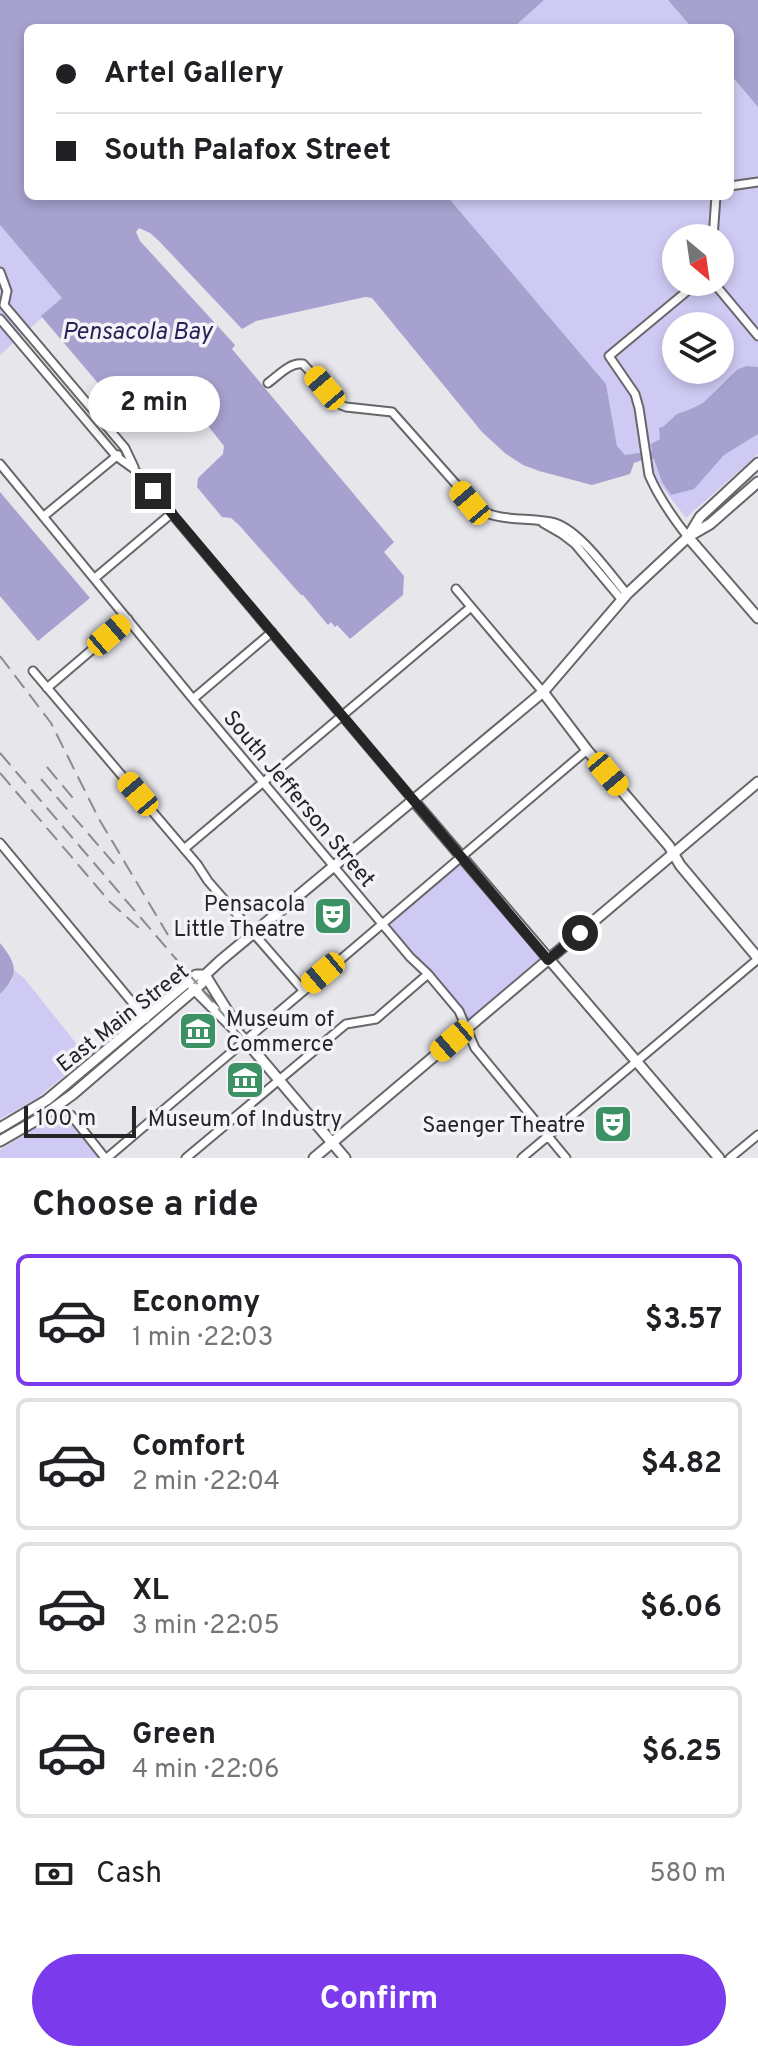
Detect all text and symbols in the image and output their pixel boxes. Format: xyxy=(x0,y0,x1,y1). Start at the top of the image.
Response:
text: Artel Gallery xyxy=(104,56,284,93)
text: South Palafox Street xyxy=(104,133,391,170)
north arrow xyxy=(662,224,734,296)
map controls xyxy=(662,224,734,384)
button: layers xyxy=(662,312,734,384)
water label: Pensacola Bay xyxy=(62,318,214,348)
car xyxy=(300,362,350,414)
callout: 2 min xyxy=(87,375,219,431)
text: 2 min xyxy=(120,387,188,420)
route end xyxy=(135,473,171,509)
car xyxy=(445,477,495,529)
car xyxy=(83,610,135,660)
street label: South Jefferson Street xyxy=(216,706,380,893)
car xyxy=(583,748,633,800)
car xyxy=(113,768,163,820)
place label: Pensacola Little Theatre xyxy=(174,892,305,944)
theatre icon: Pensacola Little Theatre xyxy=(312,895,354,937)
route start xyxy=(562,915,598,951)
car xyxy=(297,948,349,998)
street label: East Main Street xyxy=(52,959,195,1079)
place label: Museum of Commerce xyxy=(226,1007,334,1059)
museum icon: Museum of Commerce xyxy=(177,1010,219,1052)
car xyxy=(426,1016,478,1066)
museum icon: Museum of Industry xyxy=(224,1059,266,1101)
scale bar xyxy=(24,1102,136,1138)
theatre icon: Saenger Theatre xyxy=(592,1103,634,1145)
text: 100 m xyxy=(36,1106,96,1133)
place label: Museum of Industry xyxy=(148,1107,342,1134)
place label: Saenger Theatre xyxy=(422,1113,585,1140)
text: Choose a ride xyxy=(32,1183,258,1229)
icon: car xyxy=(36,1284,108,1356)
text: Economy xyxy=(132,1285,260,1322)
text: $3.57 xyxy=(645,1302,722,1339)
text: 1 min · 22:03 xyxy=(132,1322,273,1355)
icon: car xyxy=(36,1428,108,1500)
text: Comfort xyxy=(132,1429,245,1466)
text: $4.82 xyxy=(641,1446,722,1483)
text: 2 min · 22:04 xyxy=(132,1466,280,1499)
icon: car xyxy=(36,1572,108,1644)
text: XL xyxy=(132,1573,169,1610)
text: $6.06 xyxy=(640,1590,722,1627)
text: 3 min · 22:05 xyxy=(132,1610,280,1643)
icon: car xyxy=(36,1716,108,1788)
text: Green xyxy=(132,1717,216,1754)
text: $6.25 xyxy=(641,1734,722,1771)
text: 4 min · 22:06 xyxy=(132,1754,280,1787)
icon: cash xyxy=(32,1852,76,1896)
text: Cash xyxy=(96,1856,162,1893)
text: 580 m xyxy=(649,1858,726,1891)
button: Confirm xyxy=(32,1954,726,2046)

